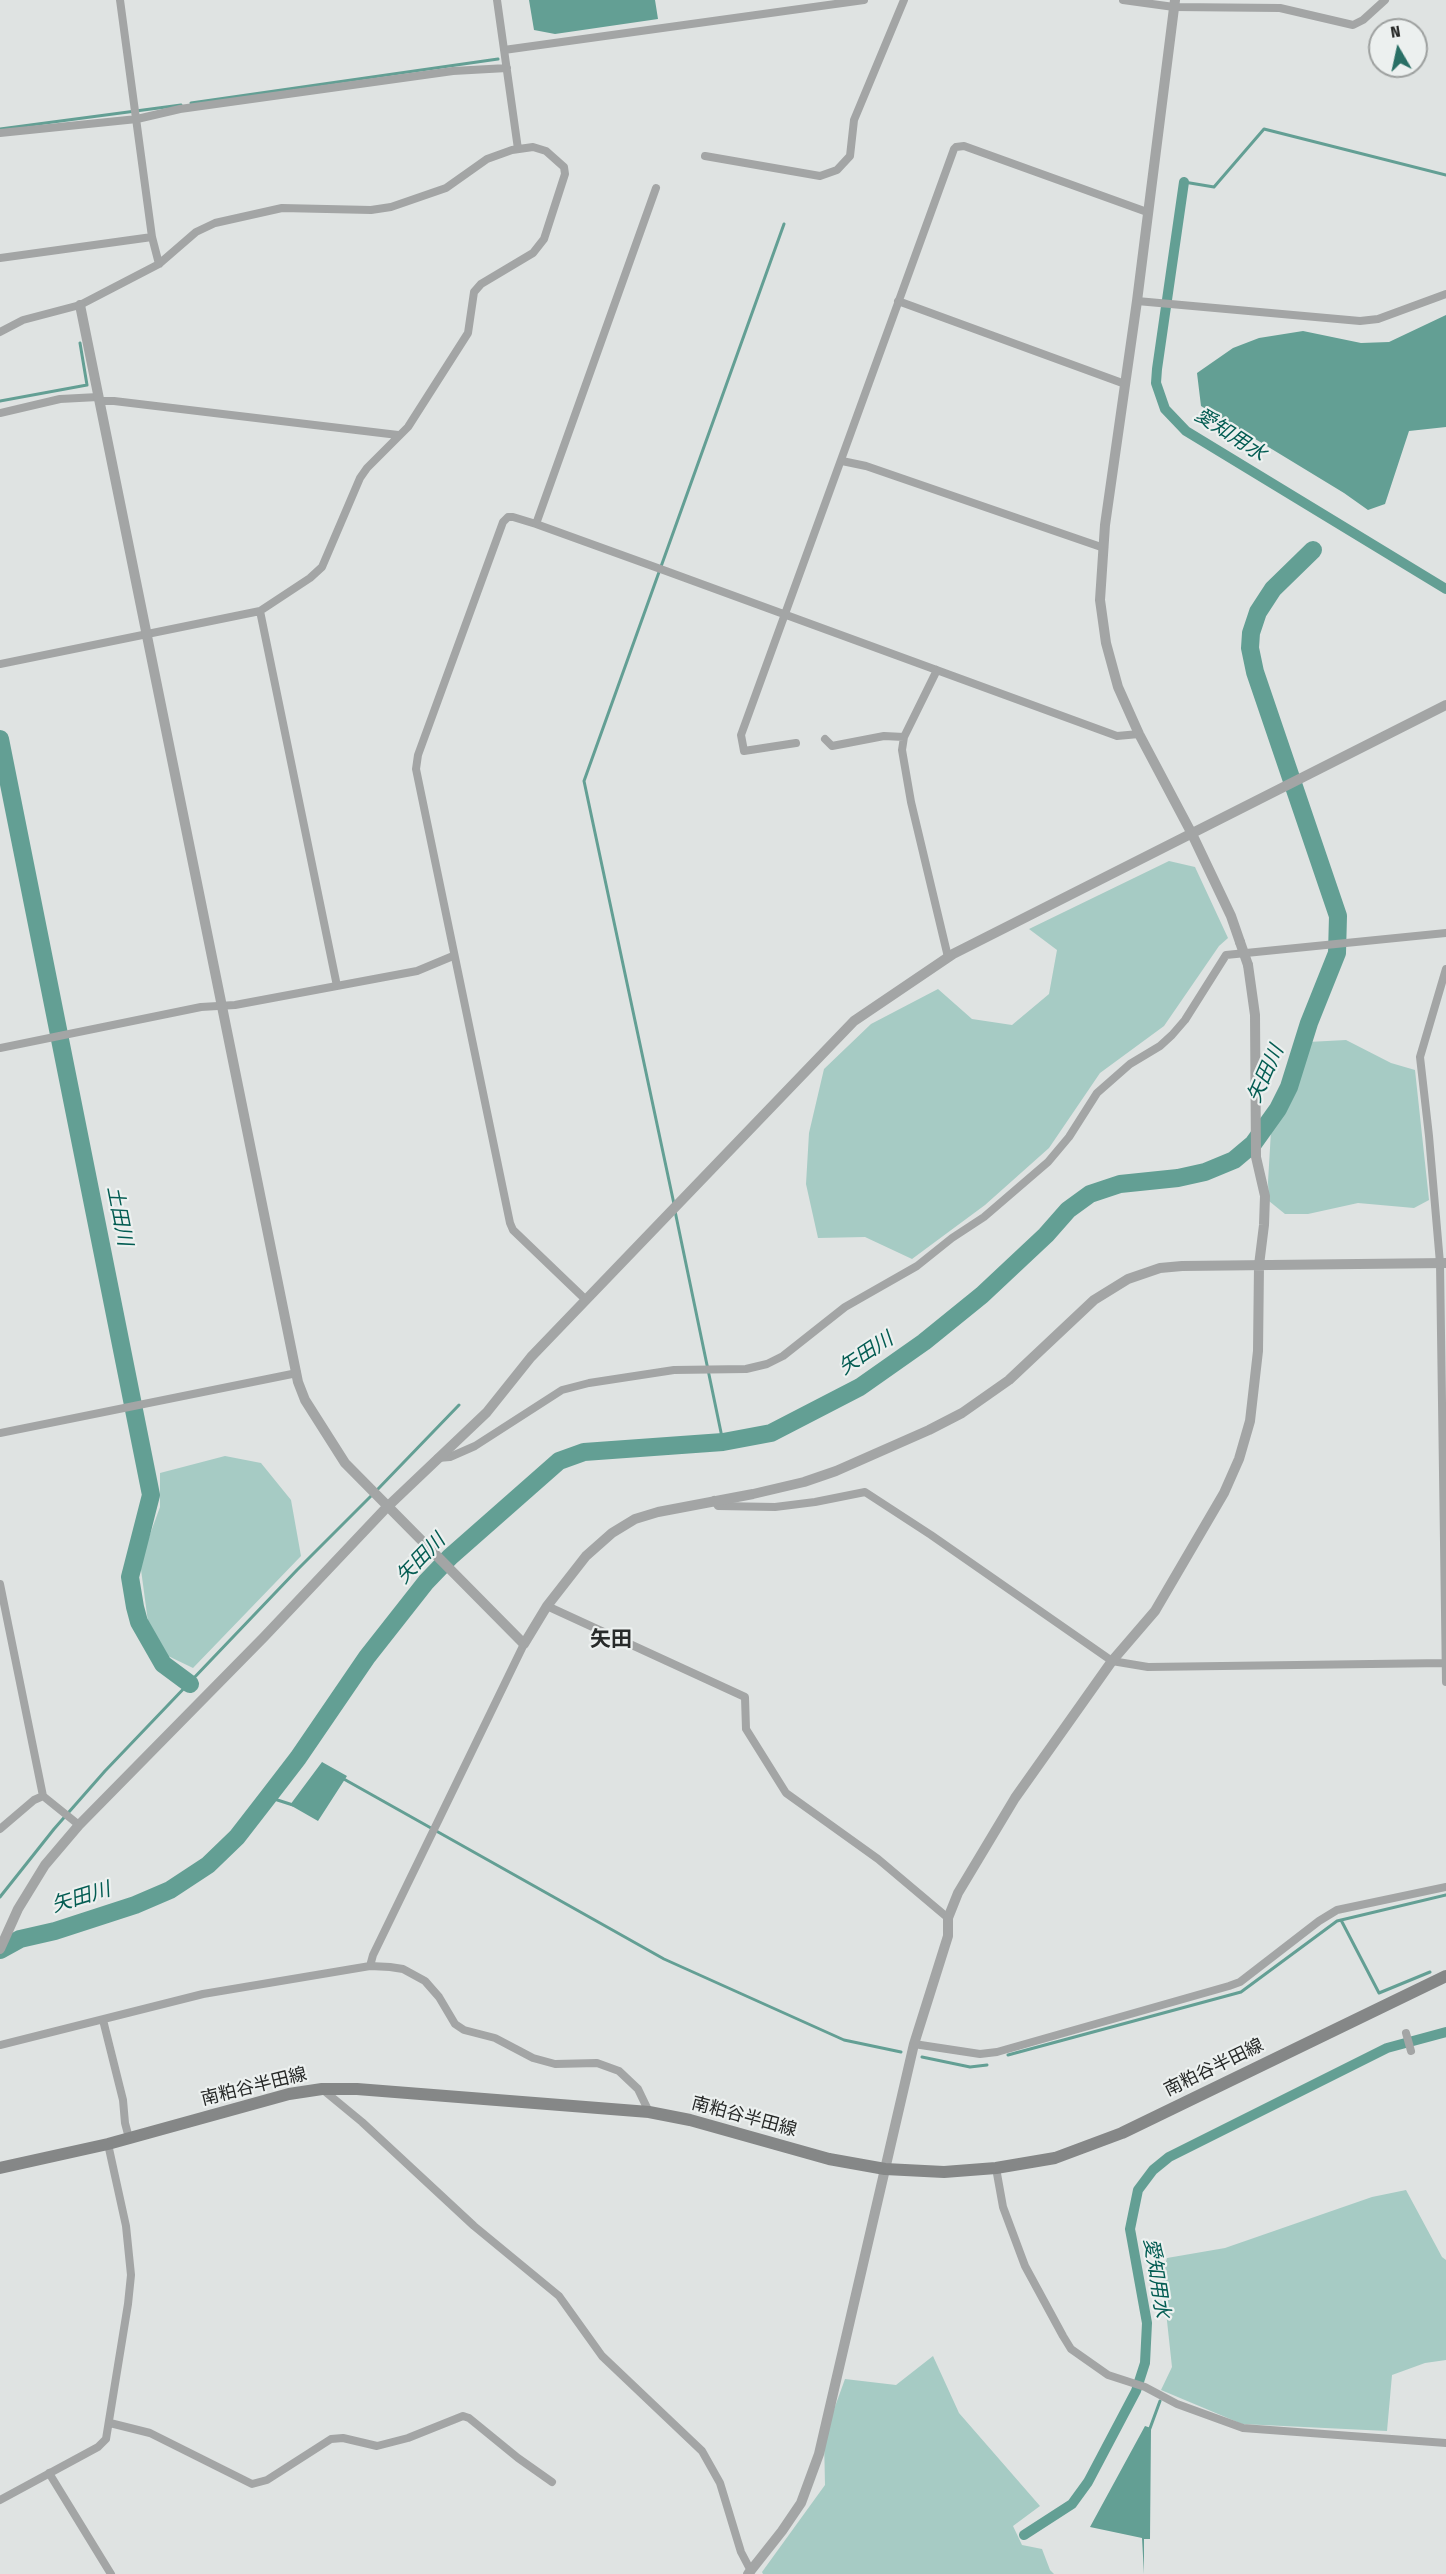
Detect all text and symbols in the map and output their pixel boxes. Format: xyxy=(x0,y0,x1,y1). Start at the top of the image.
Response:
north arrow xyxy=(1368,18,1428,78)
text: N xyxy=(1389,22,1402,42)
water label: 愛知用水 xyxy=(1190,403,1270,467)
water label: 矢田川 xyxy=(1243,1042,1289,1106)
water label: 土田川 xyxy=(101,1184,137,1248)
water label: 矢田川 xyxy=(834,1328,898,1380)
water label: 矢田川 xyxy=(392,1529,450,1589)
district label: 矢田 xyxy=(590,1627,632,1653)
water label: 矢田川 xyxy=(49,1878,113,1918)
street label: 南粕谷半田線 xyxy=(1161,2035,1267,2101)
street label: 南粕谷半田線 xyxy=(199,2063,309,2111)
street label: 南粕谷半田線 xyxy=(689,2093,799,2141)
water label: 愛知用水 xyxy=(1138,2237,1174,2319)

